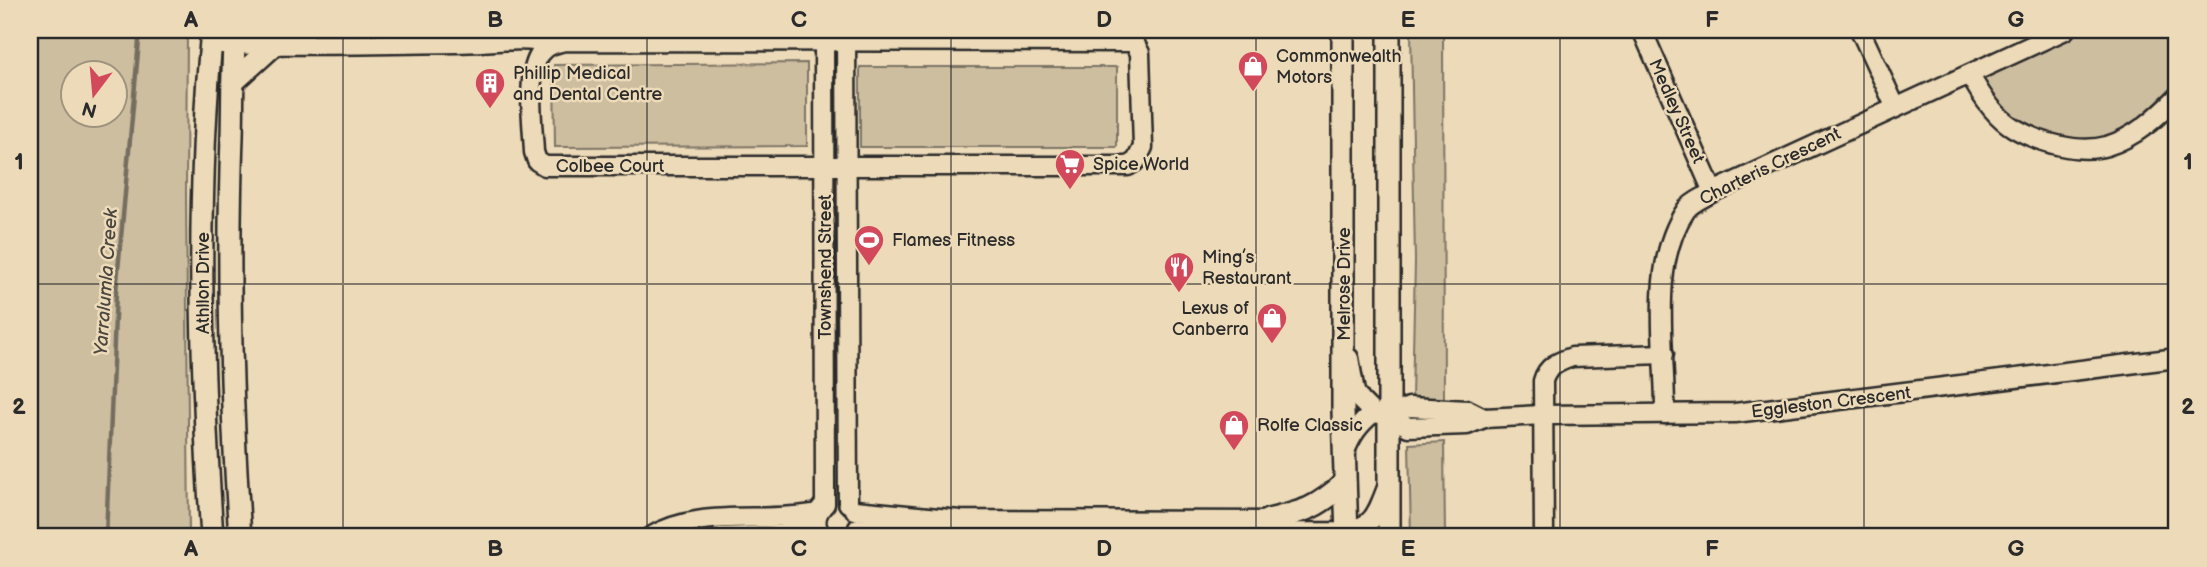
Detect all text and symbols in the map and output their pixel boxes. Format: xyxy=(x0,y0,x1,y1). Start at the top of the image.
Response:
text: A xyxy=(183,6,199,34)
text: B xyxy=(487,6,503,34)
text: C xyxy=(791,6,807,34)
text: D xyxy=(1096,6,1112,34)
text: E xyxy=(1401,6,1416,34)
text: F xyxy=(1705,6,1719,34)
text: G xyxy=(2008,6,2025,34)
place label: Commonwealth Motors xyxy=(1276,46,1401,88)
shop icon: Commonwealth Motors xyxy=(1236,49,1270,93)
street label: Medley Street xyxy=(1644,56,1709,167)
north arrow xyxy=(60,60,130,130)
place label: Phillip Medical and Dental Centre xyxy=(513,63,663,105)
building icon: Phillip Medical and Dental Centre xyxy=(473,66,507,110)
text: N xyxy=(80,96,100,122)
street label: Charteris Crescent xyxy=(1696,123,1845,210)
supermarket icon: Spice World xyxy=(1053,147,1087,191)
text: 1 xyxy=(14,148,24,176)
text: 1 xyxy=(2183,148,2193,176)
place label: Spice World xyxy=(1093,154,1189,175)
street label: Colbee Court xyxy=(556,156,665,177)
street label: Townshend Street xyxy=(815,194,836,340)
water label: Yarralumla Creek xyxy=(90,207,123,356)
sports icon: Flames Fitness xyxy=(852,223,886,267)
street label: Melrose Drive xyxy=(1334,227,1355,341)
place label: Flames Fitness xyxy=(892,230,1015,251)
street label: Athllon Drive xyxy=(193,232,214,334)
place label: Ming’s Restaurant xyxy=(1202,247,1292,289)
restaurant icon: Ming’s Restaurant xyxy=(1162,250,1196,294)
place label: Lexus of Canberra xyxy=(1172,298,1249,340)
shop icon: Lexus of Canberra xyxy=(1255,301,1289,345)
street label: Eggleston Crescent xyxy=(1750,382,1913,423)
text: 2 xyxy=(12,393,26,421)
text: 2 xyxy=(2181,393,2195,421)
shop icon: Rolfe Classic xyxy=(1217,408,1251,452)
place label: Rolfe Classic xyxy=(1257,415,1363,436)
text: A xyxy=(183,535,199,563)
text: B xyxy=(487,535,503,563)
text: C xyxy=(791,535,807,563)
text: D xyxy=(1096,535,1112,563)
text: E xyxy=(1401,535,1416,563)
text: F xyxy=(1705,535,1719,563)
text: G xyxy=(2008,535,2025,563)

